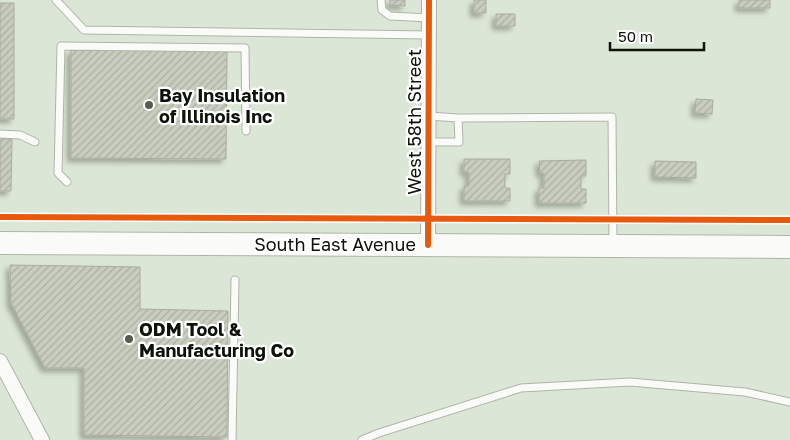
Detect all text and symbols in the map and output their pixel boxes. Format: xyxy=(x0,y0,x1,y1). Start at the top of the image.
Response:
scale bar xyxy=(610,20,704,52)
text: 50 m xyxy=(618,27,653,45)
street label: West 58th Street xyxy=(403,49,425,195)
place label: Bay Insulation of Illinois Inc xyxy=(159,84,285,127)
marker: Bay Insulation of Illinois Inc xyxy=(143,99,155,111)
street label: South East Avenue xyxy=(254,233,416,255)
place label: ODM Tool & Manufacturing Co xyxy=(139,318,294,361)
marker: ODM Tool & Manufacturing Co xyxy=(123,333,135,345)

